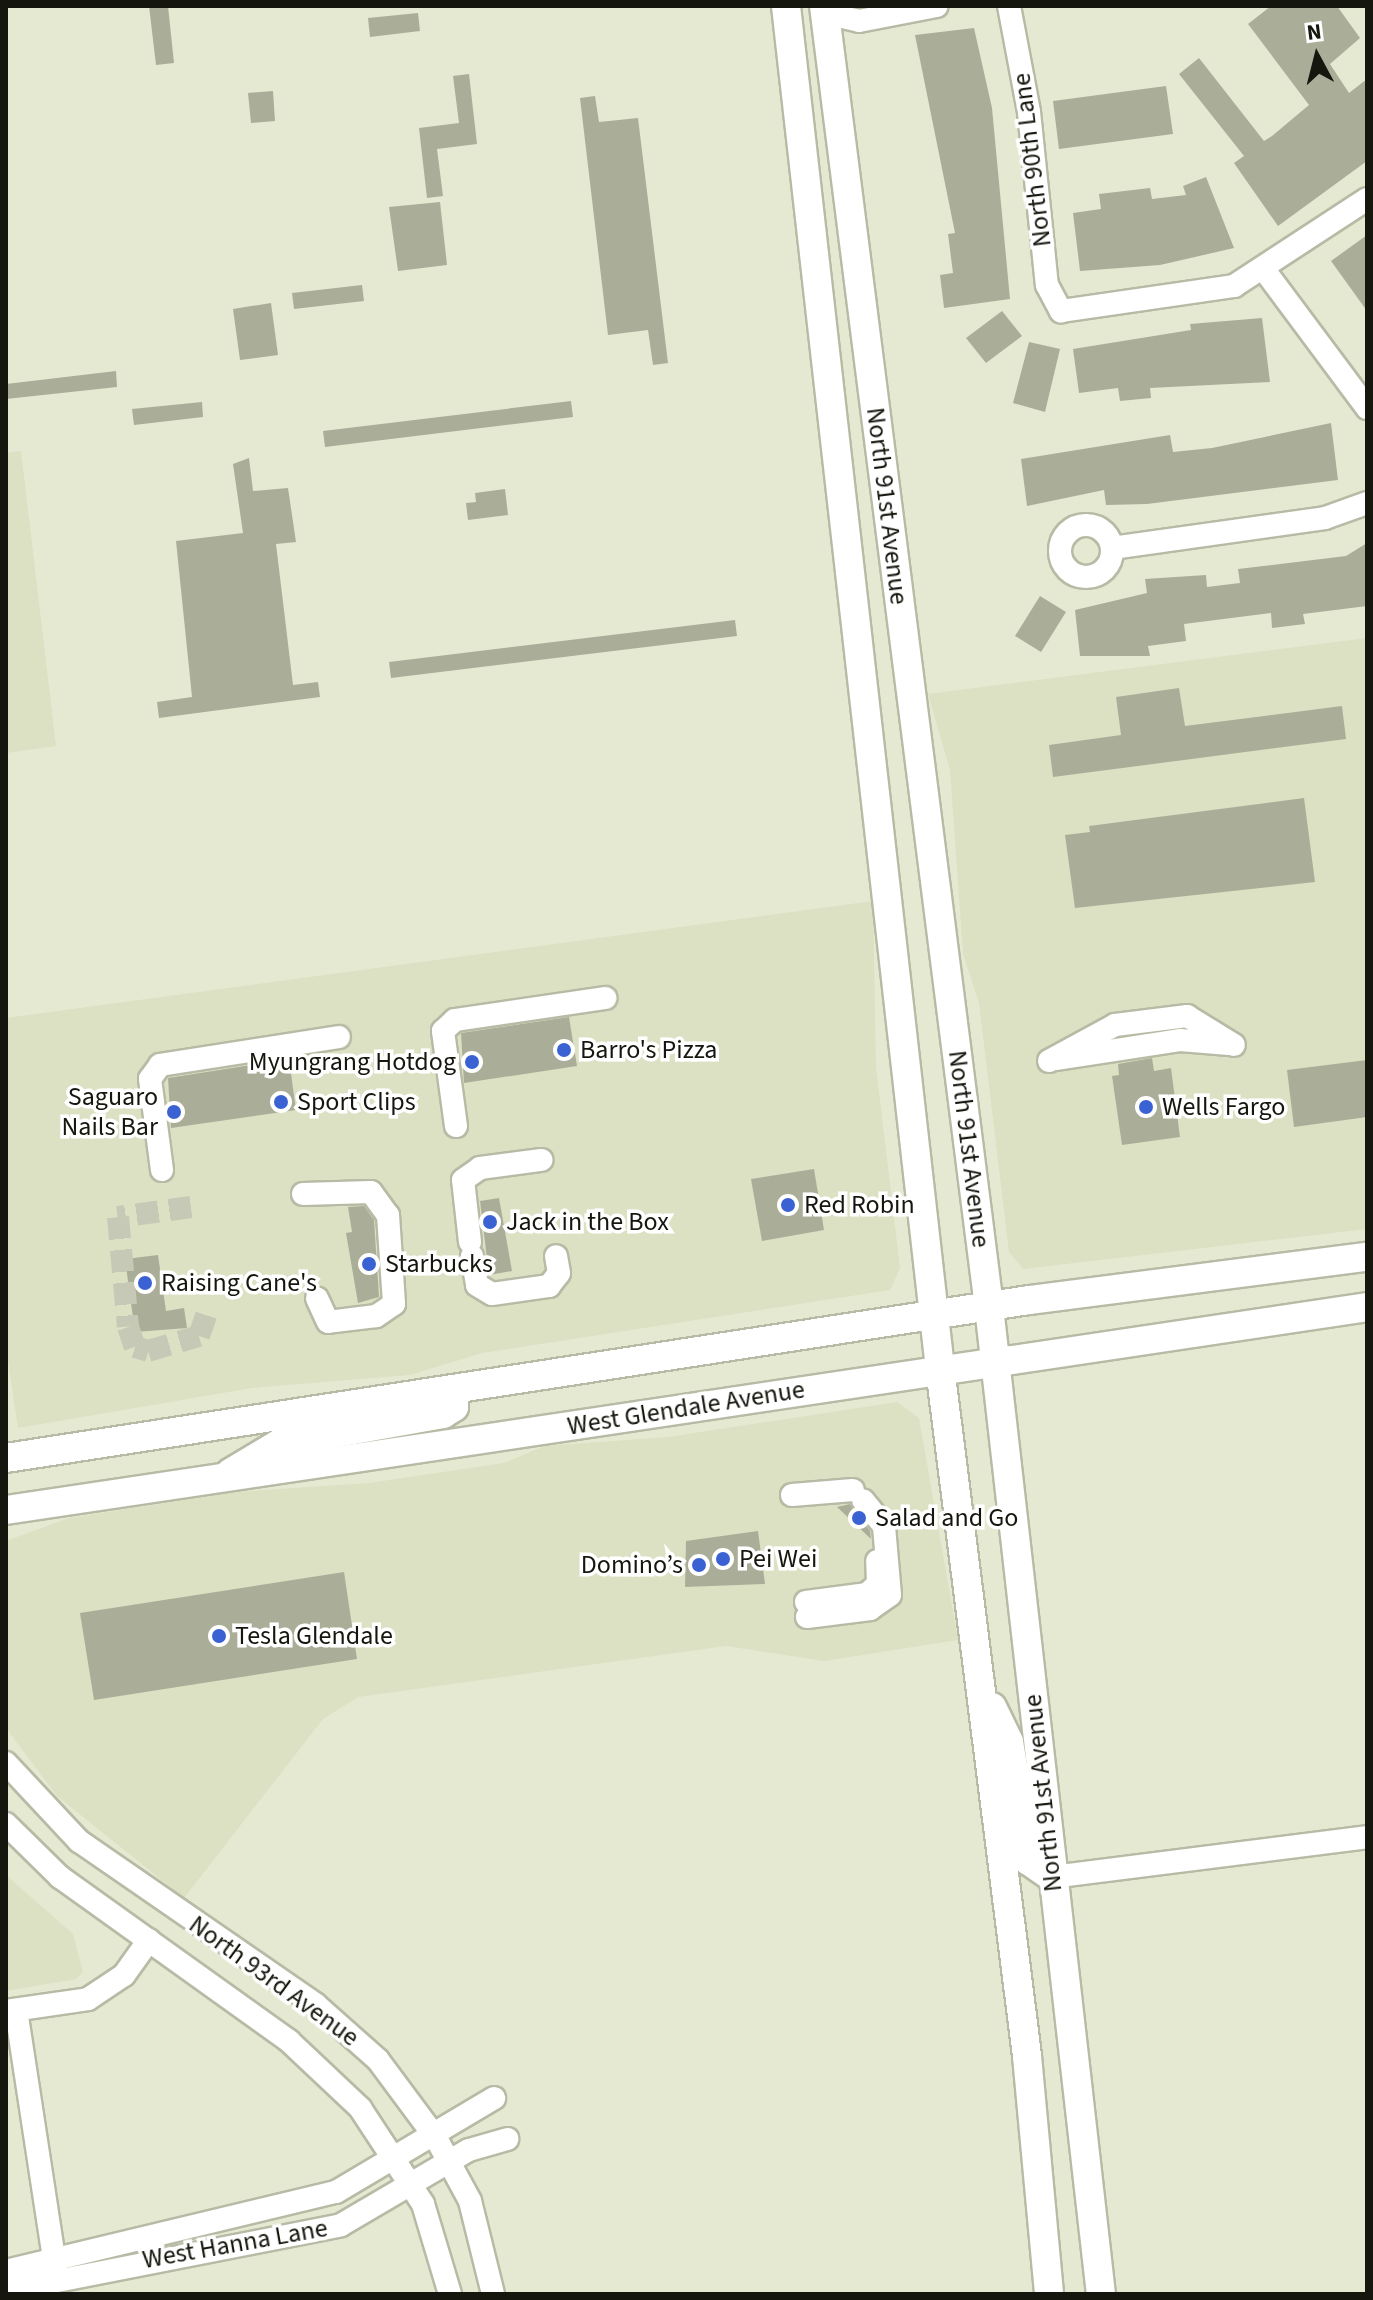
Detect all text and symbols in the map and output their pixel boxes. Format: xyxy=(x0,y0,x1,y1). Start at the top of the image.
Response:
text: N xyxy=(1305,15,1323,49)
north arrow xyxy=(1277,16,1357,96)
street label: North 90th Lane xyxy=(1006,71,1058,249)
street label: North 91st Avenue xyxy=(859,406,915,606)
place label: Barro's Pizza xyxy=(580,1034,717,1066)
marker: Barro's Pizza xyxy=(555,1041,573,1059)
place label: Myungrang Hotdog xyxy=(249,1046,456,1078)
street label: North 91st Avenue xyxy=(941,1049,997,1249)
marker: Myungrang Hotdog xyxy=(463,1053,481,1071)
place label: Saguaro Nails Bar xyxy=(62,1081,158,1142)
place label: Sport Clips xyxy=(297,1086,416,1118)
place label: Wells Fargo xyxy=(1162,1091,1285,1123)
marker: Sport Clips xyxy=(272,1093,290,1111)
marker: Wells Fargo xyxy=(1137,1098,1155,1116)
marker: Saguaro Nails Bar xyxy=(165,1103,183,1121)
place label: Red Robin xyxy=(804,1189,915,1221)
marker: Red Robin xyxy=(779,1196,797,1214)
place label: Jack in the Box xyxy=(506,1206,669,1238)
marker: Jack in the Box xyxy=(481,1213,499,1231)
place label: Starbucks xyxy=(385,1248,493,1280)
marker: Starbucks xyxy=(360,1255,378,1273)
place label: Raising Cane's xyxy=(161,1267,317,1299)
marker: Raising Cane's xyxy=(136,1274,154,1292)
street label: West Glendale Avenue xyxy=(565,1374,807,1442)
place label: Salad and Go xyxy=(875,1502,1018,1534)
marker: Salad and Go xyxy=(850,1509,868,1527)
place label: Pei Wei xyxy=(739,1543,817,1575)
place label: Domino’s xyxy=(581,1549,683,1581)
marker: Pei Wei xyxy=(714,1550,732,1568)
marker: Domino’s xyxy=(690,1556,708,1574)
place label: Tesla Glendale xyxy=(235,1620,393,1652)
marker: Tesla Glendale xyxy=(210,1627,228,1645)
street label: North 91st Avenue xyxy=(1017,1693,1069,1893)
street label: North 93rd Avenue xyxy=(183,1909,365,2053)
street label: West Hanna Lane xyxy=(140,2212,330,2276)

